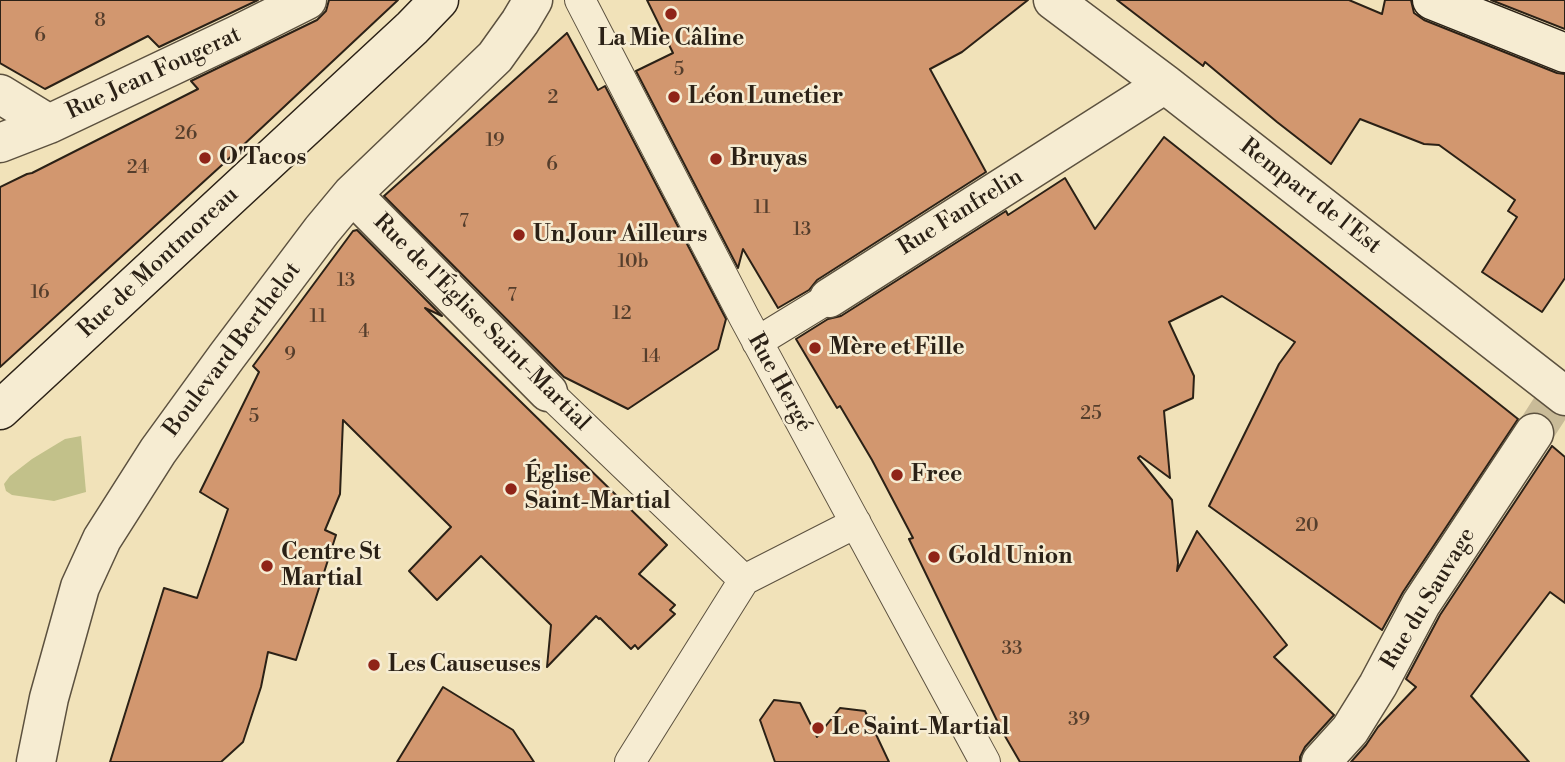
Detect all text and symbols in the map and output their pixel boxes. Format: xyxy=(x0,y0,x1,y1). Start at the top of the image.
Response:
marker: La Mie Câline xyxy=(663,6,679,22)
house number: 8 xyxy=(94,10,106,32)
street label: Rue Jean Fougerat xyxy=(62,21,246,127)
house number: 6 xyxy=(34,25,46,47)
place label: La Mie Câline xyxy=(598,25,744,53)
house number: 5 xyxy=(674,59,684,81)
place label: Léon Lunetier xyxy=(688,83,843,111)
house number: 2 xyxy=(548,87,558,109)
marker: Léon Lunetier xyxy=(666,89,682,105)
house number: 26 xyxy=(175,123,197,145)
house number: 19 xyxy=(485,130,505,152)
street label: Rempart de l'Est xyxy=(1234,133,1386,261)
place label: O'Tacos xyxy=(219,144,306,172)
place label: Bruyas xyxy=(730,145,807,173)
marker: O'Tacos xyxy=(197,150,213,166)
marker: Bruyas xyxy=(708,151,724,167)
house number: 6 xyxy=(546,154,558,176)
house number: 24 xyxy=(127,157,149,179)
street label: Rue Fanfrelin xyxy=(893,164,1029,262)
street label: Rue de Montmoreau xyxy=(73,182,245,344)
house number: 11 xyxy=(754,197,770,219)
street label: Rue de l'Église Saint-Martial xyxy=(367,209,595,437)
house number: 7 xyxy=(459,211,469,233)
house number: 13 xyxy=(793,219,811,241)
place label: Un Jour Ailleurs xyxy=(533,221,707,249)
marker: Un Jour Ailleurs xyxy=(511,227,527,243)
house number: 10b xyxy=(617,251,649,273)
street label: Boulevard Berthelot xyxy=(159,257,307,443)
house number: 13 xyxy=(337,270,355,292)
house number: 16 xyxy=(30,282,50,304)
house number: 7 xyxy=(507,285,517,307)
house number: 12 xyxy=(612,303,632,325)
house number: 11 xyxy=(310,306,326,328)
house number: 4 xyxy=(358,321,370,343)
street label: Rue Hergé xyxy=(741,329,817,437)
place label: Mère et Fille xyxy=(829,334,965,362)
marker: Mère et Fille xyxy=(807,340,823,356)
house number: 9 xyxy=(284,344,296,366)
house number: 14 xyxy=(642,346,660,368)
house number: 25 xyxy=(1080,403,1102,425)
house number: 5 xyxy=(249,406,259,428)
place label: Free xyxy=(911,461,962,489)
place label: Église Saint-Martial xyxy=(525,462,671,516)
marker: Free xyxy=(889,467,905,483)
marker: Église Saint-Martial xyxy=(503,481,519,497)
house number: 20 xyxy=(1295,515,1319,537)
street label: Rue du Sauvage xyxy=(1376,523,1482,675)
place label: Centre St Martial xyxy=(281,539,381,593)
place label: Gold Union xyxy=(948,543,1072,571)
marker: Gold Union xyxy=(926,549,942,565)
marker: Centre St Martial xyxy=(259,558,275,574)
house number: 33 xyxy=(1002,638,1022,660)
place label: Les Causeuses xyxy=(388,651,541,679)
marker: Les Causeuses xyxy=(366,657,382,673)
house number: 39 xyxy=(1068,709,1090,731)
place label: Le Saint-Martial xyxy=(832,714,1009,742)
marker: Le Saint-Martial xyxy=(810,720,826,736)

